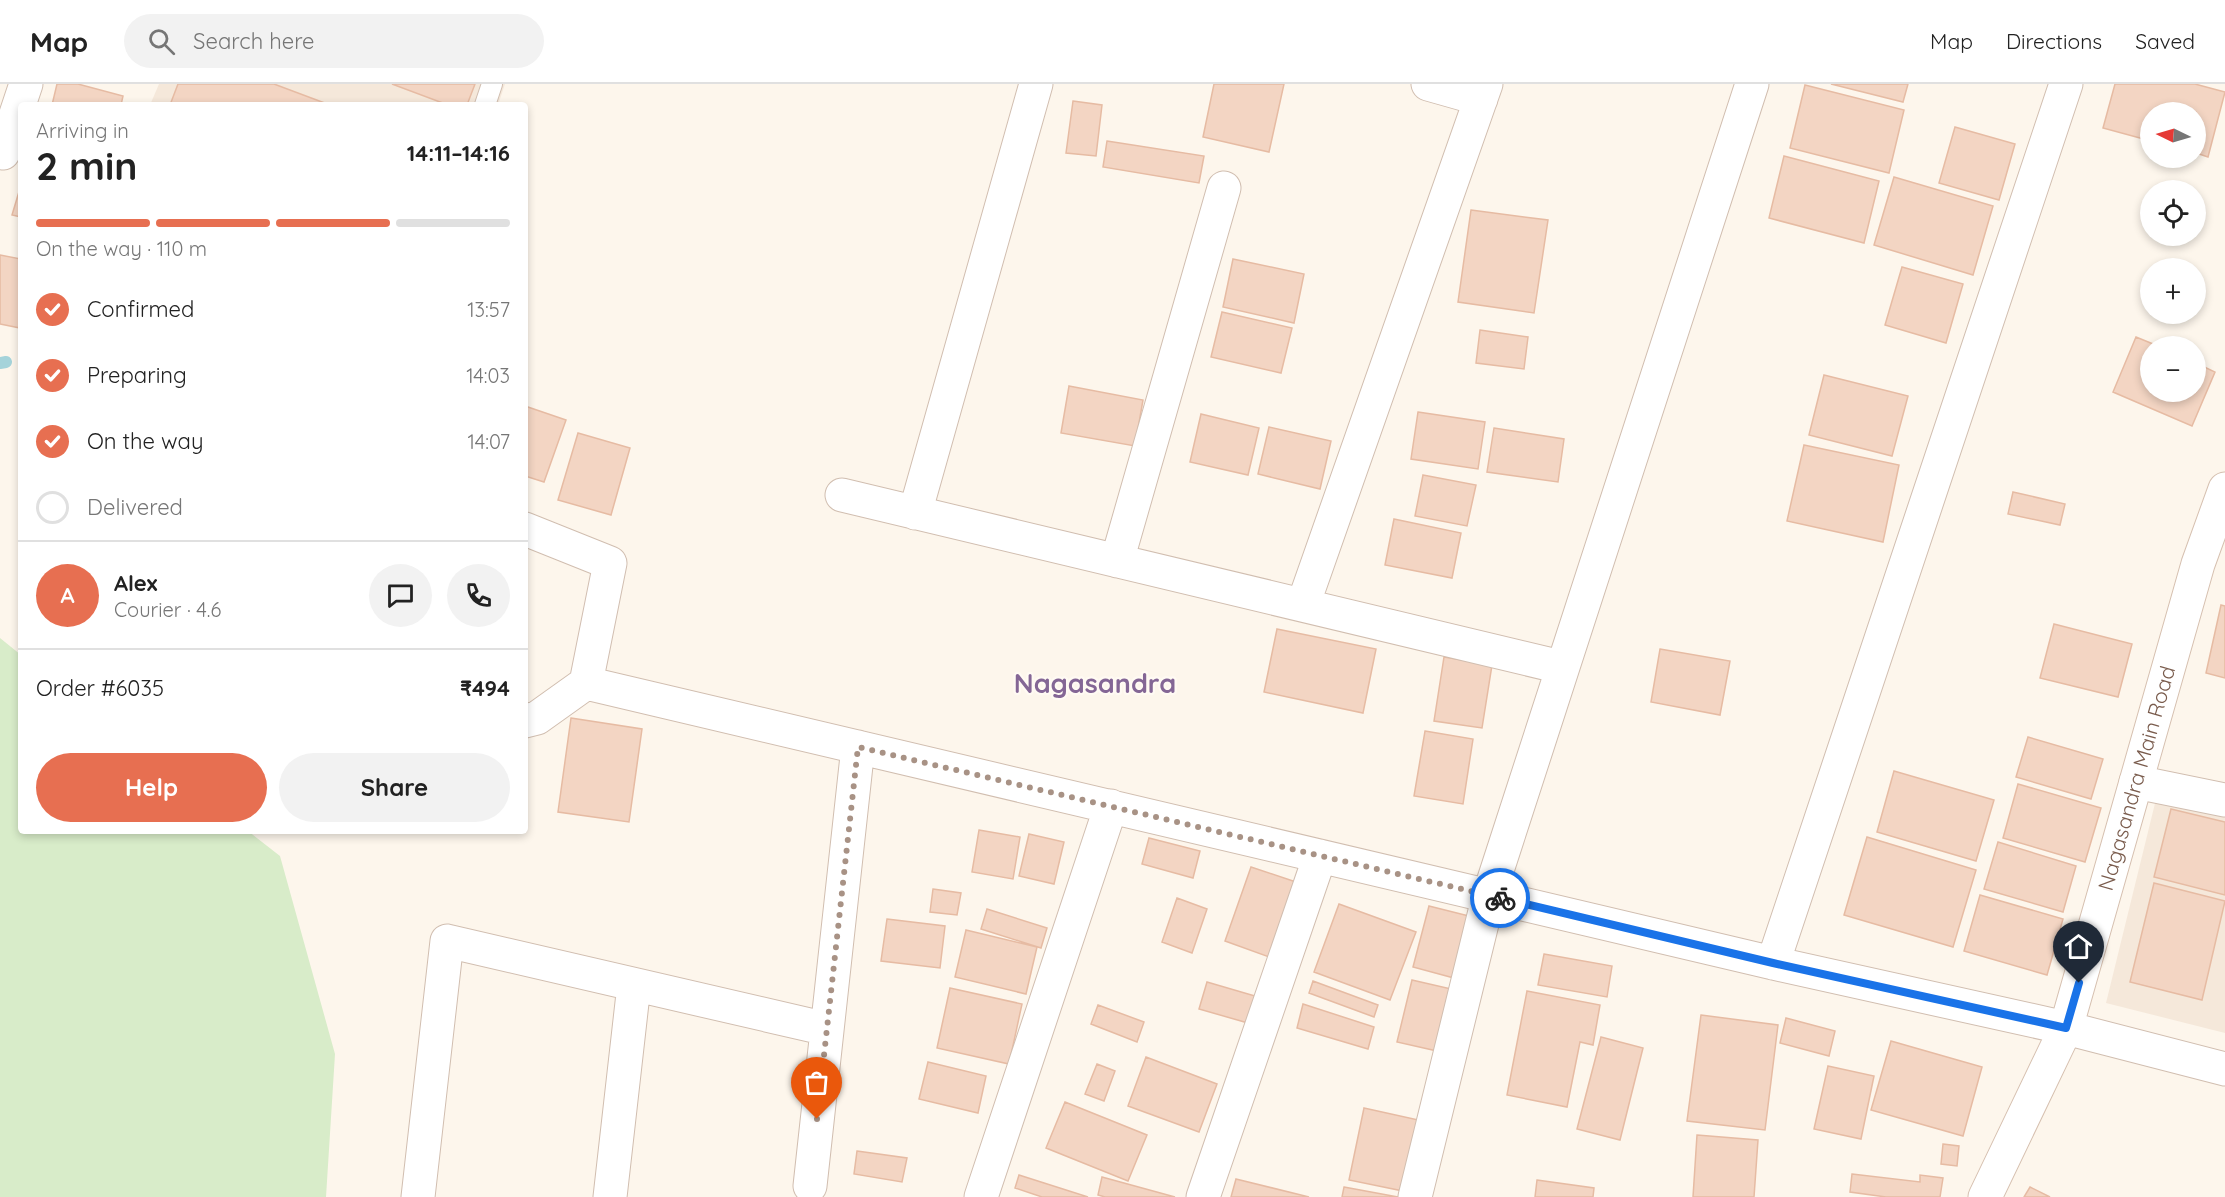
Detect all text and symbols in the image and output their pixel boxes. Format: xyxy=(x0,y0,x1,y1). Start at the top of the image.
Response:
search box xyxy=(124,14,544,68)
text: Map xyxy=(30,24,88,59)
icon: search xyxy=(145,25,178,58)
text: Search here xyxy=(193,27,315,55)
text: Map xyxy=(1930,28,1973,54)
text: Directions xyxy=(2006,28,2102,54)
text: Saved xyxy=(2135,28,2195,54)
north arrow xyxy=(2140,102,2206,168)
map controls xyxy=(2140,102,2206,402)
text: Arriving in xyxy=(36,118,129,143)
text: 14:11–14:16 xyxy=(407,139,510,167)
text: 2 min xyxy=(36,141,138,190)
button: locate xyxy=(2140,180,2206,246)
text: On the way · 110 m xyxy=(36,236,207,261)
button: + xyxy=(2140,258,2206,324)
icon: check xyxy=(36,293,69,326)
text: Confirmed xyxy=(87,295,194,323)
text: 13:57 xyxy=(467,297,510,322)
button: − xyxy=(2140,336,2206,402)
icon: check xyxy=(36,359,69,392)
text: Preparing xyxy=(87,361,187,389)
text: 14:03 xyxy=(466,363,510,388)
icon: check xyxy=(36,425,69,458)
text: On the way xyxy=(87,427,203,455)
text: 14:07 xyxy=(468,429,510,454)
text: Delivered xyxy=(87,493,183,521)
button: chat xyxy=(369,564,432,627)
button: phone xyxy=(447,564,510,627)
text: Alex xyxy=(114,569,157,597)
text: A xyxy=(60,581,75,609)
text: Courier · 4.6 xyxy=(114,597,221,622)
street label: Nagasandra Main Road xyxy=(2092,663,2180,893)
district label: Nagasandra xyxy=(1014,666,1176,700)
text: Order #6035 xyxy=(36,674,164,702)
text: ₹494 xyxy=(460,674,510,702)
button: Help xyxy=(36,753,267,822)
button: Share xyxy=(279,753,510,822)
courier xyxy=(1470,868,1530,928)
icon: bike xyxy=(1484,882,1517,915)
pin xyxy=(2053,921,2104,983)
icon: home xyxy=(2062,930,2095,963)
pin xyxy=(791,1057,842,1119)
icon: bag xyxy=(800,1066,833,1099)

